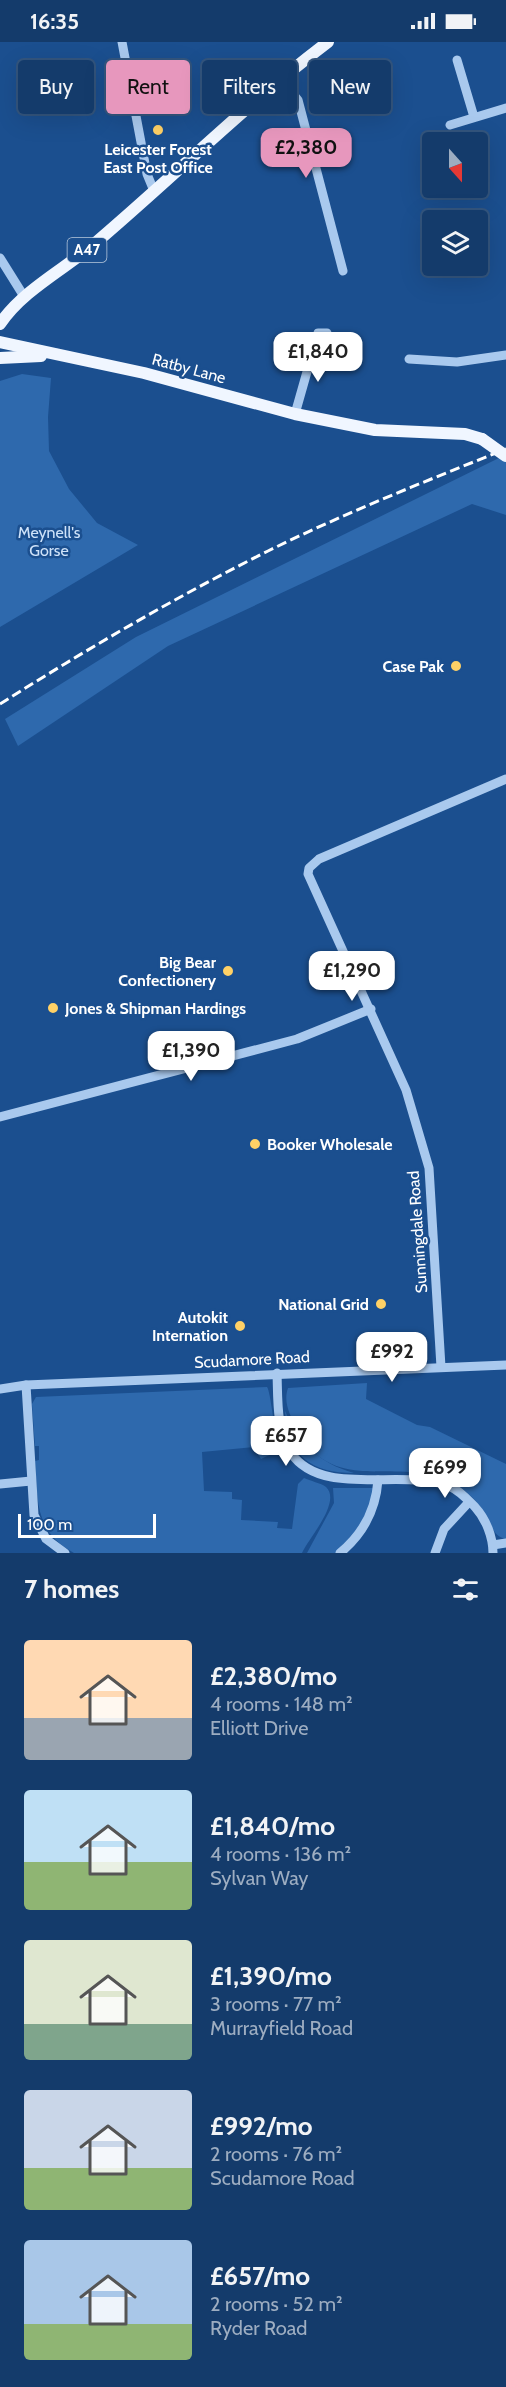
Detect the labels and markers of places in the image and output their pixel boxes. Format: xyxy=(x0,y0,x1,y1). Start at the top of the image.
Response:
marker: Leicester Forest East Post Office xyxy=(151,123,165,137)
pin: £2,380 xyxy=(257,128,355,179)
place label: Leicester Forest East Post Office xyxy=(103,140,213,177)
pin: £1,840 xyxy=(269,332,367,383)
place label: Case Pak xyxy=(383,657,444,676)
marker: Case Pak xyxy=(449,659,463,673)
pin: £1,290 xyxy=(303,951,401,1002)
place label: Big Bear Confectionery xyxy=(118,953,217,990)
marker: Big Bear Confectionery xyxy=(221,964,235,978)
place label: Jones & Shipman Hardings xyxy=(64,999,246,1018)
marker: Jones & Shipman Hardings xyxy=(46,1001,60,1015)
pin: £1,390 xyxy=(142,1031,240,1082)
place label: Booker Wholesale xyxy=(267,1135,393,1154)
marker: Booker Wholesale xyxy=(248,1137,262,1151)
place label: National Grid xyxy=(278,1295,369,1314)
marker: National Grid xyxy=(374,1297,388,1311)
place label: Autokit Internation xyxy=(152,1308,228,1345)
marker: Autokit Internation xyxy=(233,1319,247,1333)
pin: £992 xyxy=(356,1332,428,1383)
pin: £657 xyxy=(250,1416,322,1467)
pin: £699 xyxy=(409,1448,481,1499)

